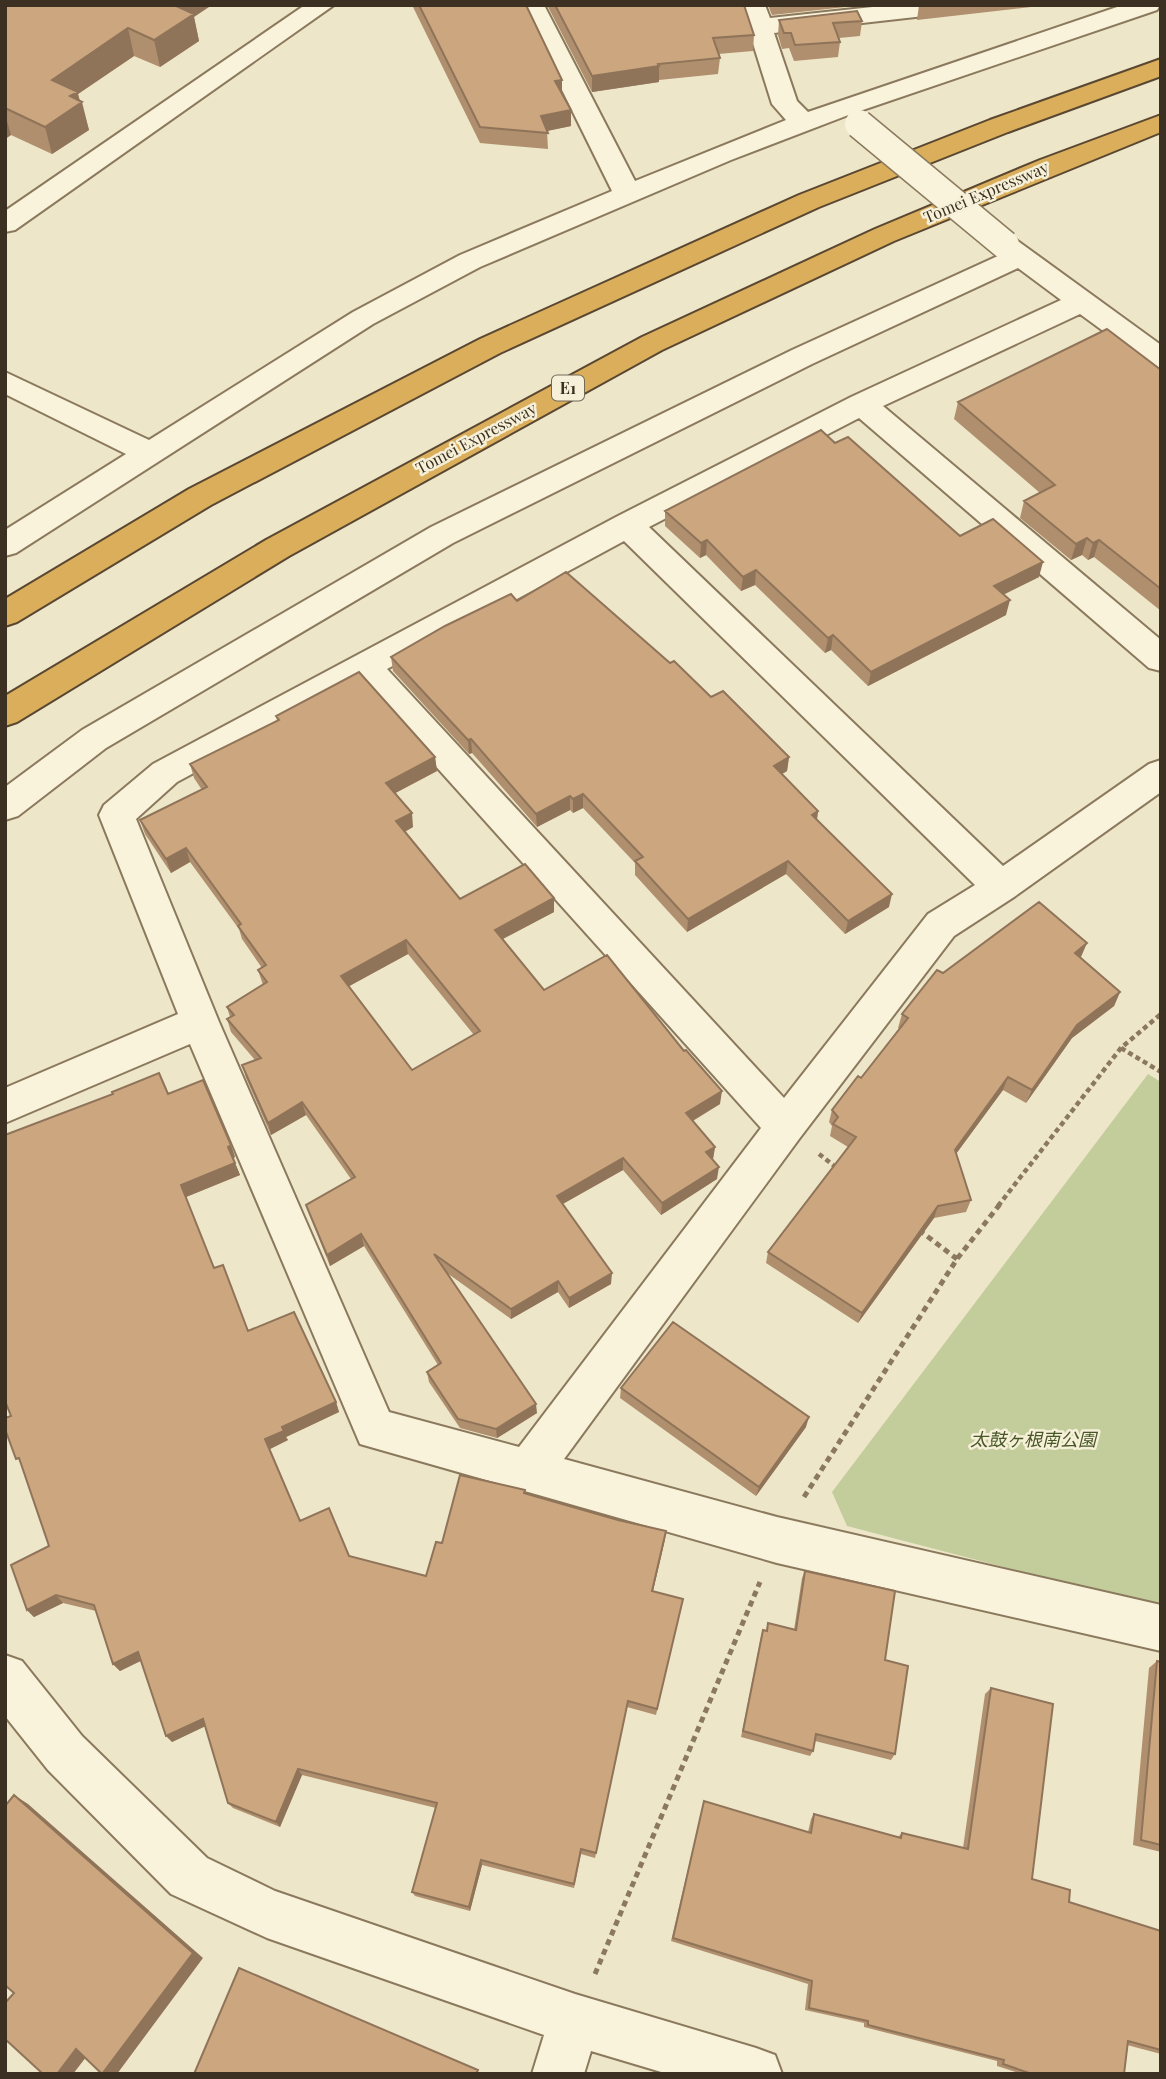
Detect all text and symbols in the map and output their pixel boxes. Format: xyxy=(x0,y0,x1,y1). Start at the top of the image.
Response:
street label: Tomei Expressway xyxy=(920,156,1051,227)
road number: E1 xyxy=(552,376,584,400)
street label: Tomei Expressway xyxy=(412,397,540,478)
park label: 太鼓ヶ根南公園 xyxy=(970,1427,1099,1451)

